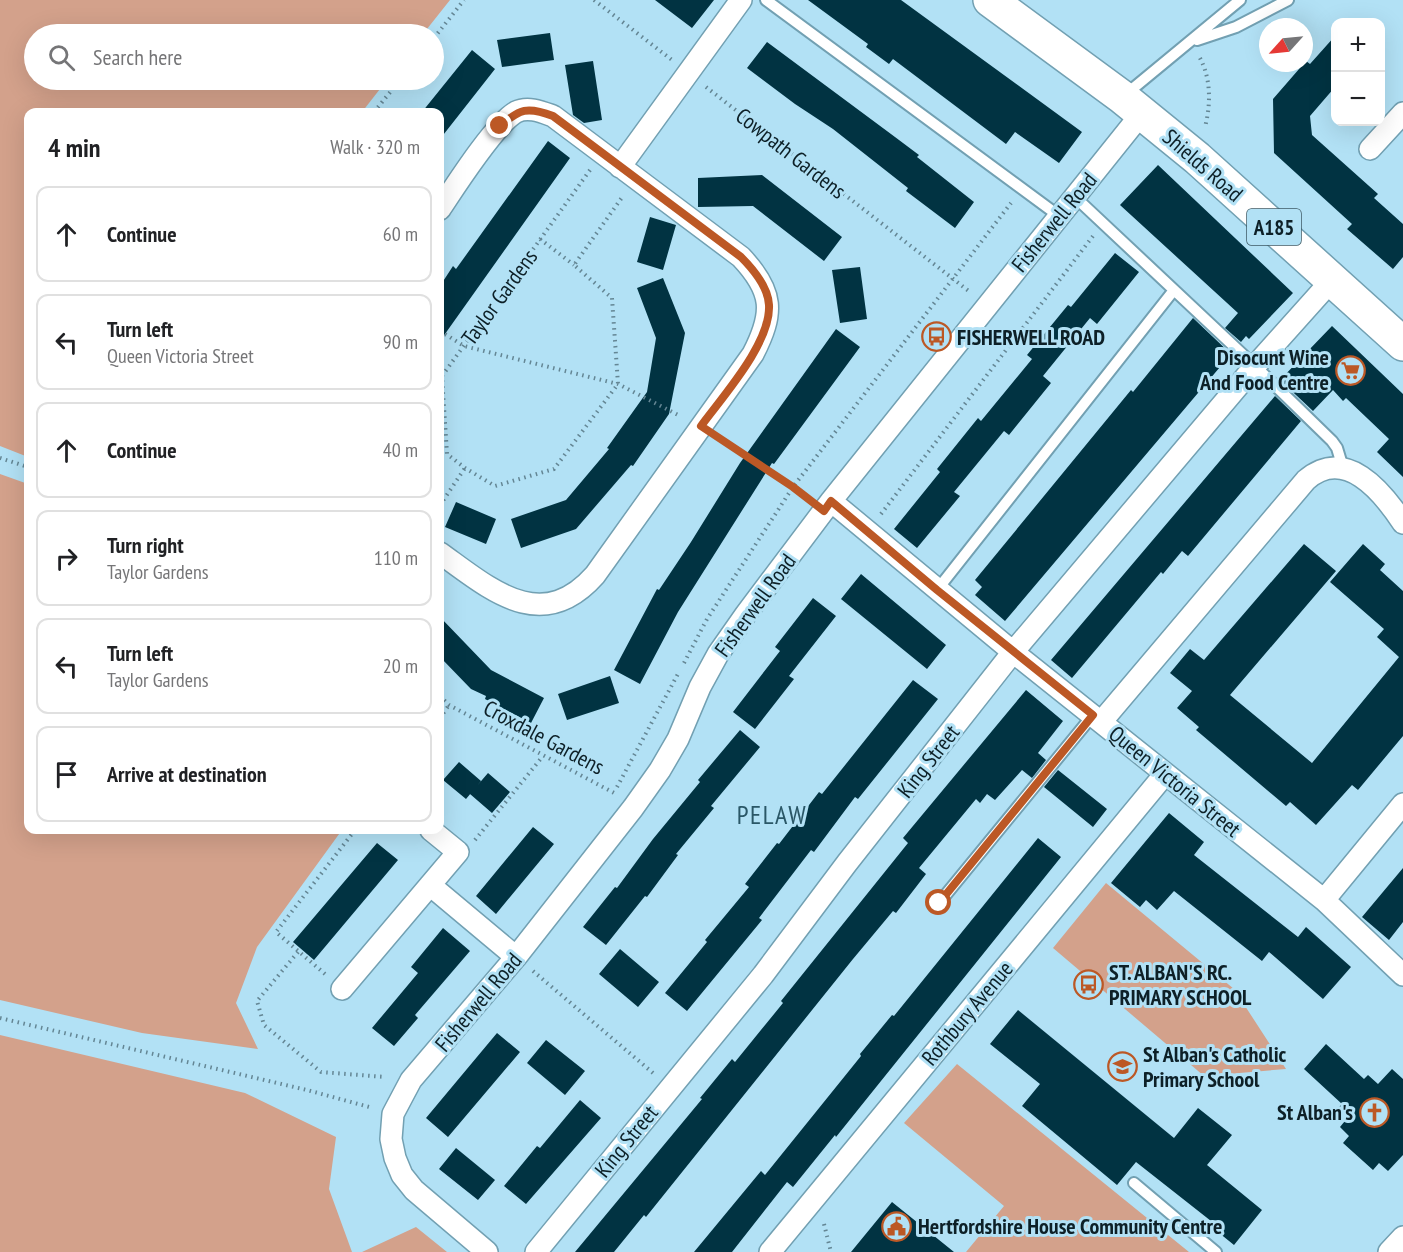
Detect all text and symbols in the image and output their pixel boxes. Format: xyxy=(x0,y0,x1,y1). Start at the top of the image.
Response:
north arrow xyxy=(1259,18,1313,72)
map controls xyxy=(1331,18,1385,126)
button: + xyxy=(1331,18,1385,72)
search box xyxy=(24,24,444,90)
icon: search xyxy=(45,41,78,74)
text: Search here xyxy=(93,43,182,71)
button: − xyxy=(1331,72,1385,126)
street label: Cowpath Gardens xyxy=(730,101,852,205)
route end xyxy=(486,112,512,138)
street label: Shields Road xyxy=(1157,123,1249,207)
text: 4 min xyxy=(48,131,101,164)
text: Walk · 320 m xyxy=(330,134,420,160)
street label: Fisherwell Road xyxy=(1005,166,1103,278)
road number: A185 xyxy=(1247,209,1301,245)
icon: ahead xyxy=(50,218,83,251)
text: Continue xyxy=(107,220,177,248)
text: 60 m xyxy=(383,221,418,247)
street label: Taylor Gardens xyxy=(455,244,543,350)
text: Turn left xyxy=(107,315,173,343)
bus stop icon: FISHERWELL ROAD xyxy=(920,321,952,353)
place label: FISHERWELL ROAD xyxy=(957,323,1105,351)
icon: left xyxy=(50,326,83,359)
text: 90 m xyxy=(383,329,418,355)
text: Queen Victoria Street xyxy=(107,343,254,369)
place label: Disocunt Wine And Food Centre xyxy=(1199,343,1329,396)
supermarket icon: Disocunt Wine And Food Centre xyxy=(1334,354,1366,386)
icon: ahead xyxy=(50,434,83,467)
text: Continue xyxy=(107,436,177,464)
text: 40 m xyxy=(383,437,418,463)
text: Turn right xyxy=(107,531,184,559)
icon: right xyxy=(50,542,83,575)
text: 110 m xyxy=(374,545,418,571)
street label: Fisherwell Road xyxy=(708,548,802,662)
text: Taylor Gardens xyxy=(107,559,209,585)
text: Turn left xyxy=(107,639,173,667)
icon: left xyxy=(50,650,83,683)
text: 20 m xyxy=(383,653,418,679)
text: Taylor Gardens xyxy=(107,667,209,693)
street label: Croxdale Gardens xyxy=(479,694,609,780)
street label: King Street xyxy=(891,719,965,803)
street label: Queen Victoria Street xyxy=(1103,719,1247,843)
icon: arrive xyxy=(50,758,83,791)
text: Arrive at destination xyxy=(107,760,267,788)
district label: PELAW xyxy=(737,798,807,831)
route start xyxy=(925,889,951,915)
street label: Fisherwell Road xyxy=(429,947,527,1057)
street label: Rothbury Avenue xyxy=(915,955,1019,1071)
place label: ST. ALBAN'S RC. PRIMARY SCHOOL xyxy=(1109,958,1252,1011)
bus stop icon: ST. ALBAN'S RC. PRIMARY SCHOOL xyxy=(1072,969,1104,1001)
place label: St Alban's Catholic Primary School xyxy=(1143,1040,1287,1093)
school or university icon: St Alban's Catholic Primary School xyxy=(1106,1051,1138,1083)
church icon: St Alban's xyxy=(1358,1096,1390,1128)
place label: St Alban's xyxy=(1277,1098,1353,1126)
street label: King Street xyxy=(588,1099,664,1183)
public building icon: Hertfordshire House Community Centre xyxy=(881,1210,913,1242)
place label: Hertfordshire House Community Centre xyxy=(918,1212,1222,1240)

